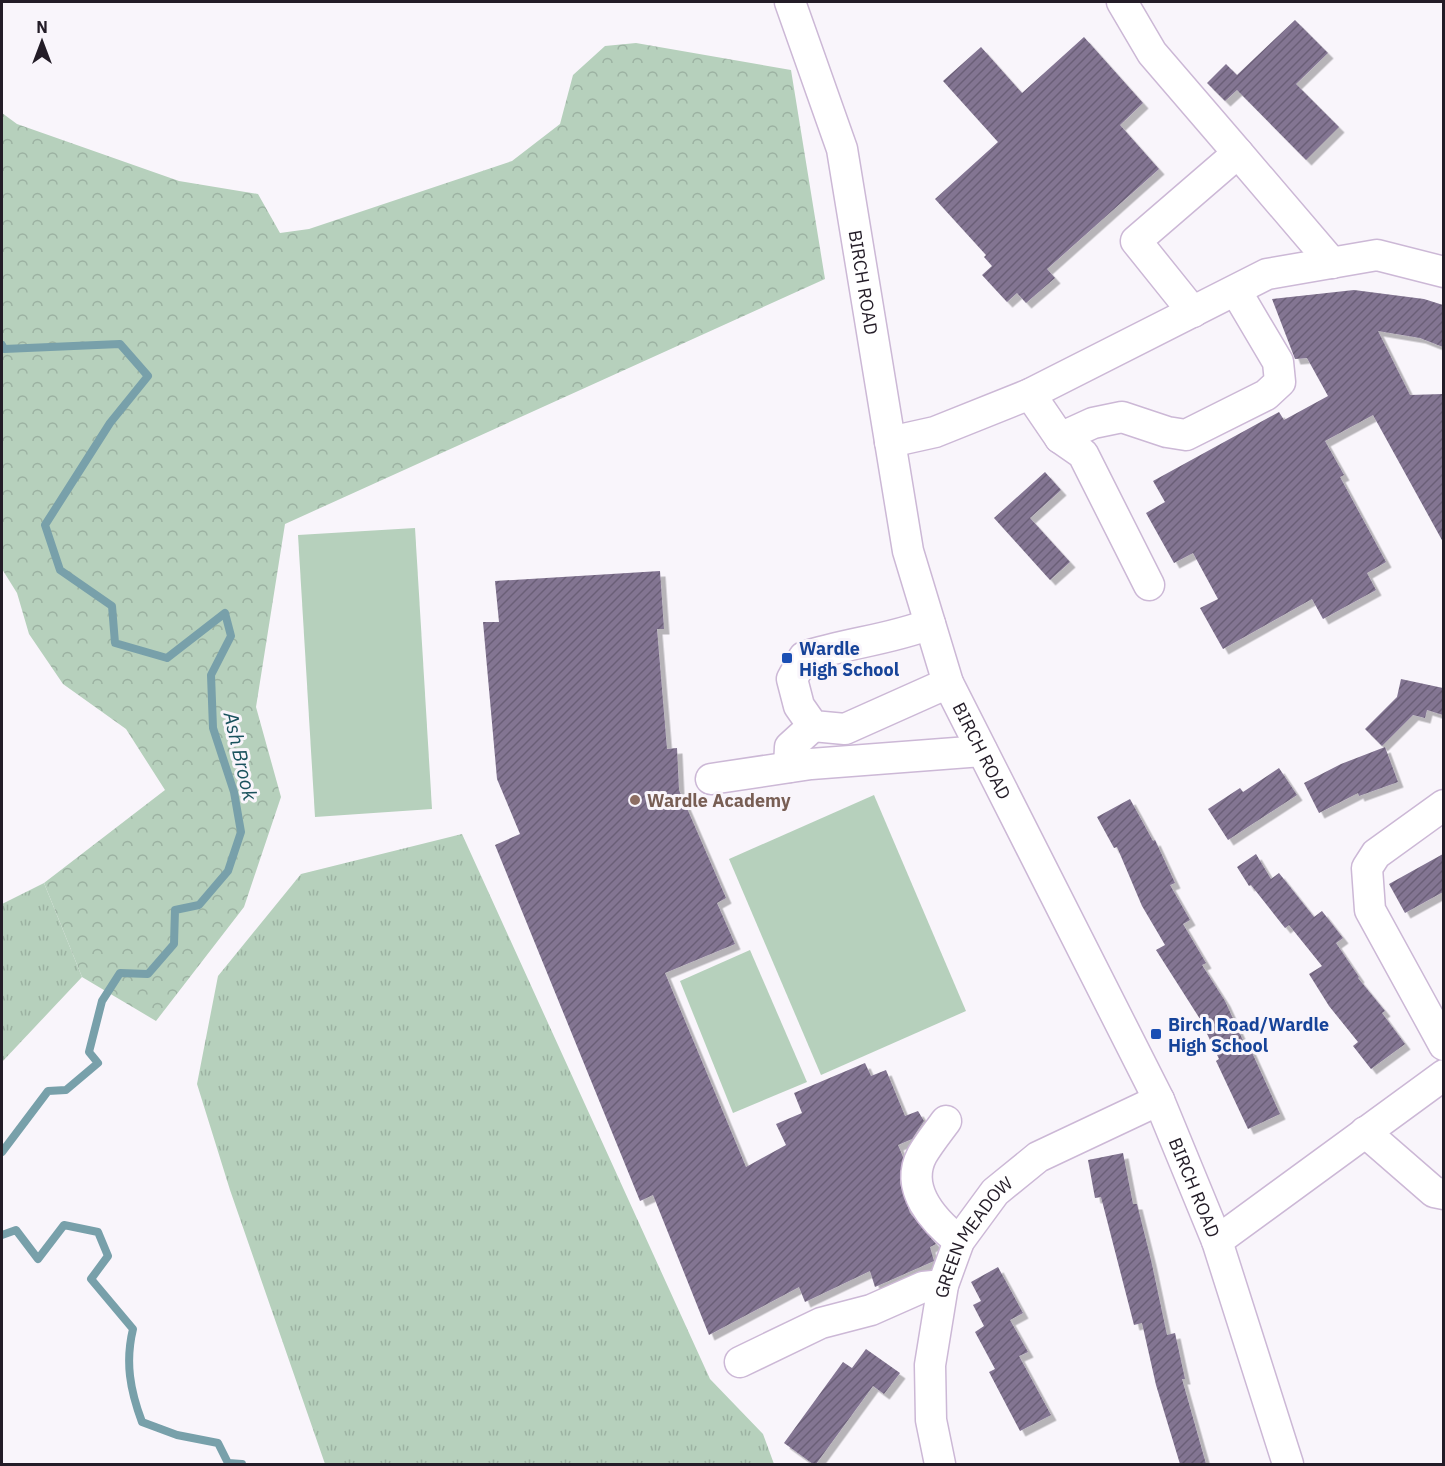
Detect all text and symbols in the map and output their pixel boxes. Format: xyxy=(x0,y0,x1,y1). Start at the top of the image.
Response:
north arrow xyxy=(12,12,72,72)
text: N xyxy=(36,17,48,37)
street label: BIRCH ROAD xyxy=(844,228,884,336)
place label: Wardle High School xyxy=(799,637,900,681)
marker: Wardle High School xyxy=(780,651,794,665)
street label: BIRCH ROAD xyxy=(948,698,1016,803)
water label: Ash Brook xyxy=(217,708,264,803)
place label: Wardle Academy xyxy=(647,789,791,812)
marker: Wardle Academy xyxy=(628,793,642,807)
place label: Birch Road/Wardle High School xyxy=(1168,1013,1329,1057)
marker: Birch Road/Wardle High School xyxy=(1149,1027,1163,1041)
street label: BIRCH ROAD xyxy=(1164,1134,1226,1241)
street label: GREEN MEADOW xyxy=(930,1171,1017,1299)

